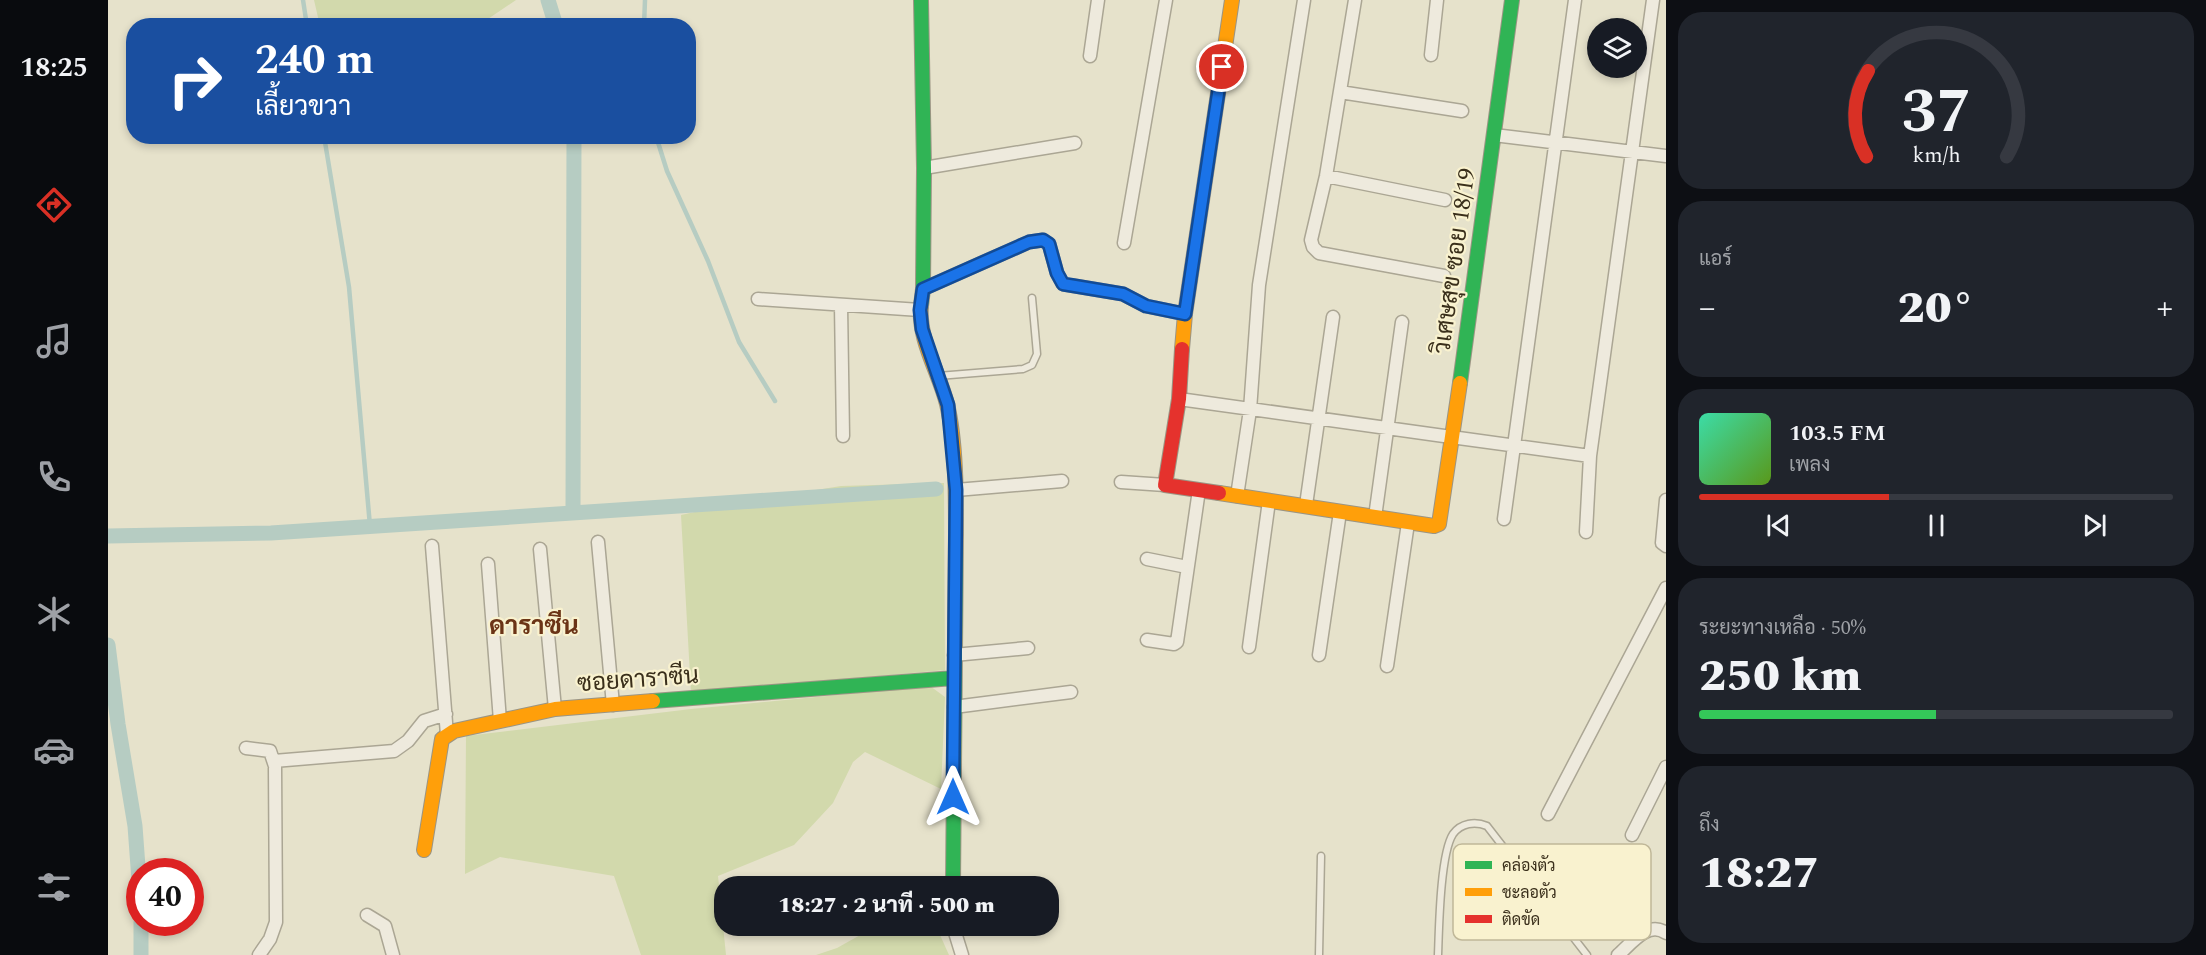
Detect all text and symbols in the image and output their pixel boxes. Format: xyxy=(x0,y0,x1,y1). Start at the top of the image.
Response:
map controls xyxy=(1587,18,1647,78)
button: layers xyxy=(1587,18,1647,78)
text: 240 m xyxy=(255,29,374,92)
pin xyxy=(1196,41,1247,92)
icon: right xyxy=(156,42,234,120)
text: 18:25 xyxy=(20,47,88,89)
icon: arrive xyxy=(1205,50,1238,83)
text: 37 xyxy=(1901,65,1971,160)
text: เลี้ยวขวา xyxy=(255,86,351,128)
text: km/h xyxy=(1912,140,1960,173)
street label: วิเศษสุข ซอย 18/19 xyxy=(1424,166,1486,357)
icon: directions xyxy=(33,184,75,226)
text: แอร์ xyxy=(1699,244,1732,274)
text: 20° xyxy=(1898,274,1974,343)
text: − xyxy=(1699,283,1716,333)
text: + xyxy=(2156,283,2173,333)
icon: music xyxy=(33,320,75,362)
text: 103.5 FM xyxy=(1789,417,1886,450)
text: เพลง xyxy=(1789,450,1830,480)
icon: phone xyxy=(33,456,75,498)
icon: previous xyxy=(1762,509,1795,542)
icon: pause xyxy=(1920,509,1953,542)
icon: next xyxy=(2078,509,2111,542)
icon: climate xyxy=(33,593,75,635)
district label: ดาราซีน xyxy=(489,606,579,646)
text: ระยะทางเหลือ · 50% xyxy=(1699,613,1866,643)
text: 250 km xyxy=(1699,642,1861,711)
street label: ซอยดาราซีน xyxy=(576,658,700,702)
icon: car xyxy=(33,729,75,771)
position arrow xyxy=(921,765,985,829)
text: ถึง xyxy=(1699,810,1720,840)
text: 18:27 xyxy=(1699,839,1820,908)
legend xyxy=(1453,844,1651,940)
text: คล่องตัว xyxy=(1502,854,1556,878)
speed limit sign: 40 xyxy=(126,858,204,936)
icon: filters xyxy=(33,866,75,908)
text: ชะลอตัว xyxy=(1502,881,1557,905)
text: 18:27 · 2 นาที · 500 m xyxy=(778,889,995,922)
text: ติดขัด xyxy=(1502,908,1540,932)

